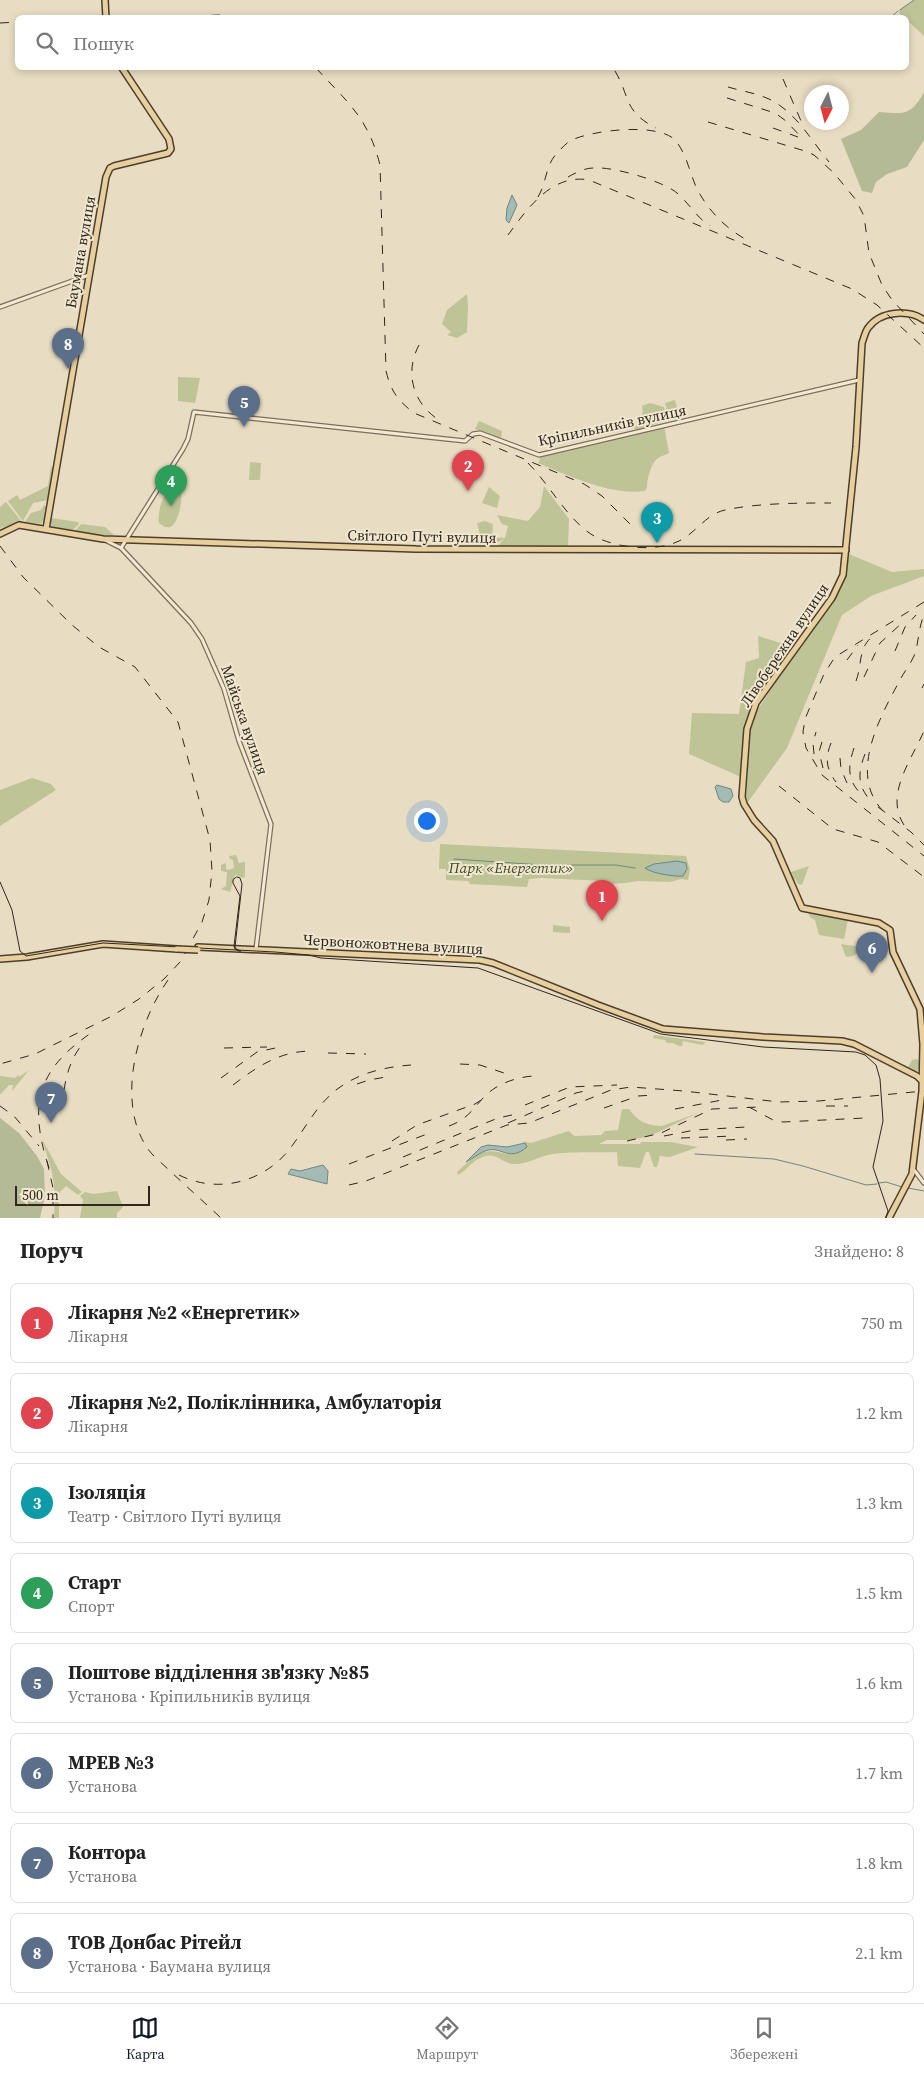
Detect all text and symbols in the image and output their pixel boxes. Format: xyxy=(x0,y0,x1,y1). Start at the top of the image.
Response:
search box xyxy=(15,15,909,70)
icon: search xyxy=(33,29,61,57)
text: Пошук xyxy=(73,30,134,56)
north arrow xyxy=(804,85,849,130)
street label: Баумана вулиця xyxy=(60,194,100,310)
pin: 8 xyxy=(52,328,84,369)
pin: 5 xyxy=(228,386,260,427)
street label: Кріпильників вулиця xyxy=(536,399,688,451)
pin: 2 xyxy=(452,450,484,491)
pin: 4 xyxy=(155,465,187,506)
pin: 3 xyxy=(641,502,673,543)
street label: Світлого Путі вулиця xyxy=(347,524,497,548)
street label: Лівобережна вулиця xyxy=(735,579,833,711)
street label: Майська вулиця xyxy=(216,662,274,778)
your location xyxy=(414,808,440,834)
park label: Парк «Енергетик» xyxy=(448,857,573,878)
pin: 1 xyxy=(586,880,618,921)
street label: Червоножовтнева вулиця xyxy=(302,929,484,959)
pin: 6 xyxy=(856,932,888,973)
pin: 7 xyxy=(35,1082,67,1123)
scale bar xyxy=(15,1183,150,1206)
text: 500 m xyxy=(22,1185,59,1205)
text: Поруч xyxy=(20,1236,83,1265)
text: Знайдено: 8 xyxy=(814,1240,904,1262)
text: Лікарня №2 «Енергетик» xyxy=(68,1299,300,1325)
text: 1 xyxy=(33,1312,41,1334)
text: 750 m xyxy=(861,1312,903,1334)
text: Лікарня xyxy=(68,1325,128,1347)
text: Лікарня №2, Поліклінника, Амбулаторія xyxy=(68,1389,442,1415)
text: 2 xyxy=(33,1402,41,1424)
text: 1.2 km xyxy=(855,1402,903,1424)
text: Лікарня xyxy=(68,1415,128,1437)
text: Ізоляція xyxy=(68,1479,146,1505)
text: 3 xyxy=(33,1492,41,1514)
text: 1.3 km xyxy=(855,1492,903,1514)
text: Театр · Світлого Путі вулиця xyxy=(68,1505,282,1527)
text: Старт xyxy=(68,1569,121,1595)
text: 4 xyxy=(33,1582,41,1604)
text: 1.5 km xyxy=(855,1582,903,1604)
text: Спорт xyxy=(68,1595,114,1617)
text: Поштове відділення зв'язку №85 xyxy=(68,1659,369,1685)
text: 5 xyxy=(33,1672,41,1694)
text: 1.6 km xyxy=(855,1672,903,1694)
text: Установа · Кріпильників вулиця xyxy=(68,1685,311,1707)
text: МРЕВ №3 xyxy=(68,1749,154,1775)
text: 6 xyxy=(33,1762,41,1784)
text: 1.7 km xyxy=(855,1762,903,1784)
text: Установа xyxy=(68,1775,137,1797)
text: Контора xyxy=(68,1839,146,1865)
text: 7 xyxy=(33,1852,41,1874)
text: 1.8 km xyxy=(855,1852,903,1874)
text: Установа xyxy=(68,1865,137,1887)
text: ТОВ Донбас Рітейл xyxy=(68,1929,242,1955)
text: 8 xyxy=(33,1942,41,1964)
text: 2.1 km xyxy=(855,1942,903,1964)
text: Установа · Баумана вулиця xyxy=(68,1955,271,1977)
tab: Карта xyxy=(126,2014,165,2064)
tab: Маршрут xyxy=(416,2014,478,2064)
tab: Збережені xyxy=(730,2014,798,2064)

